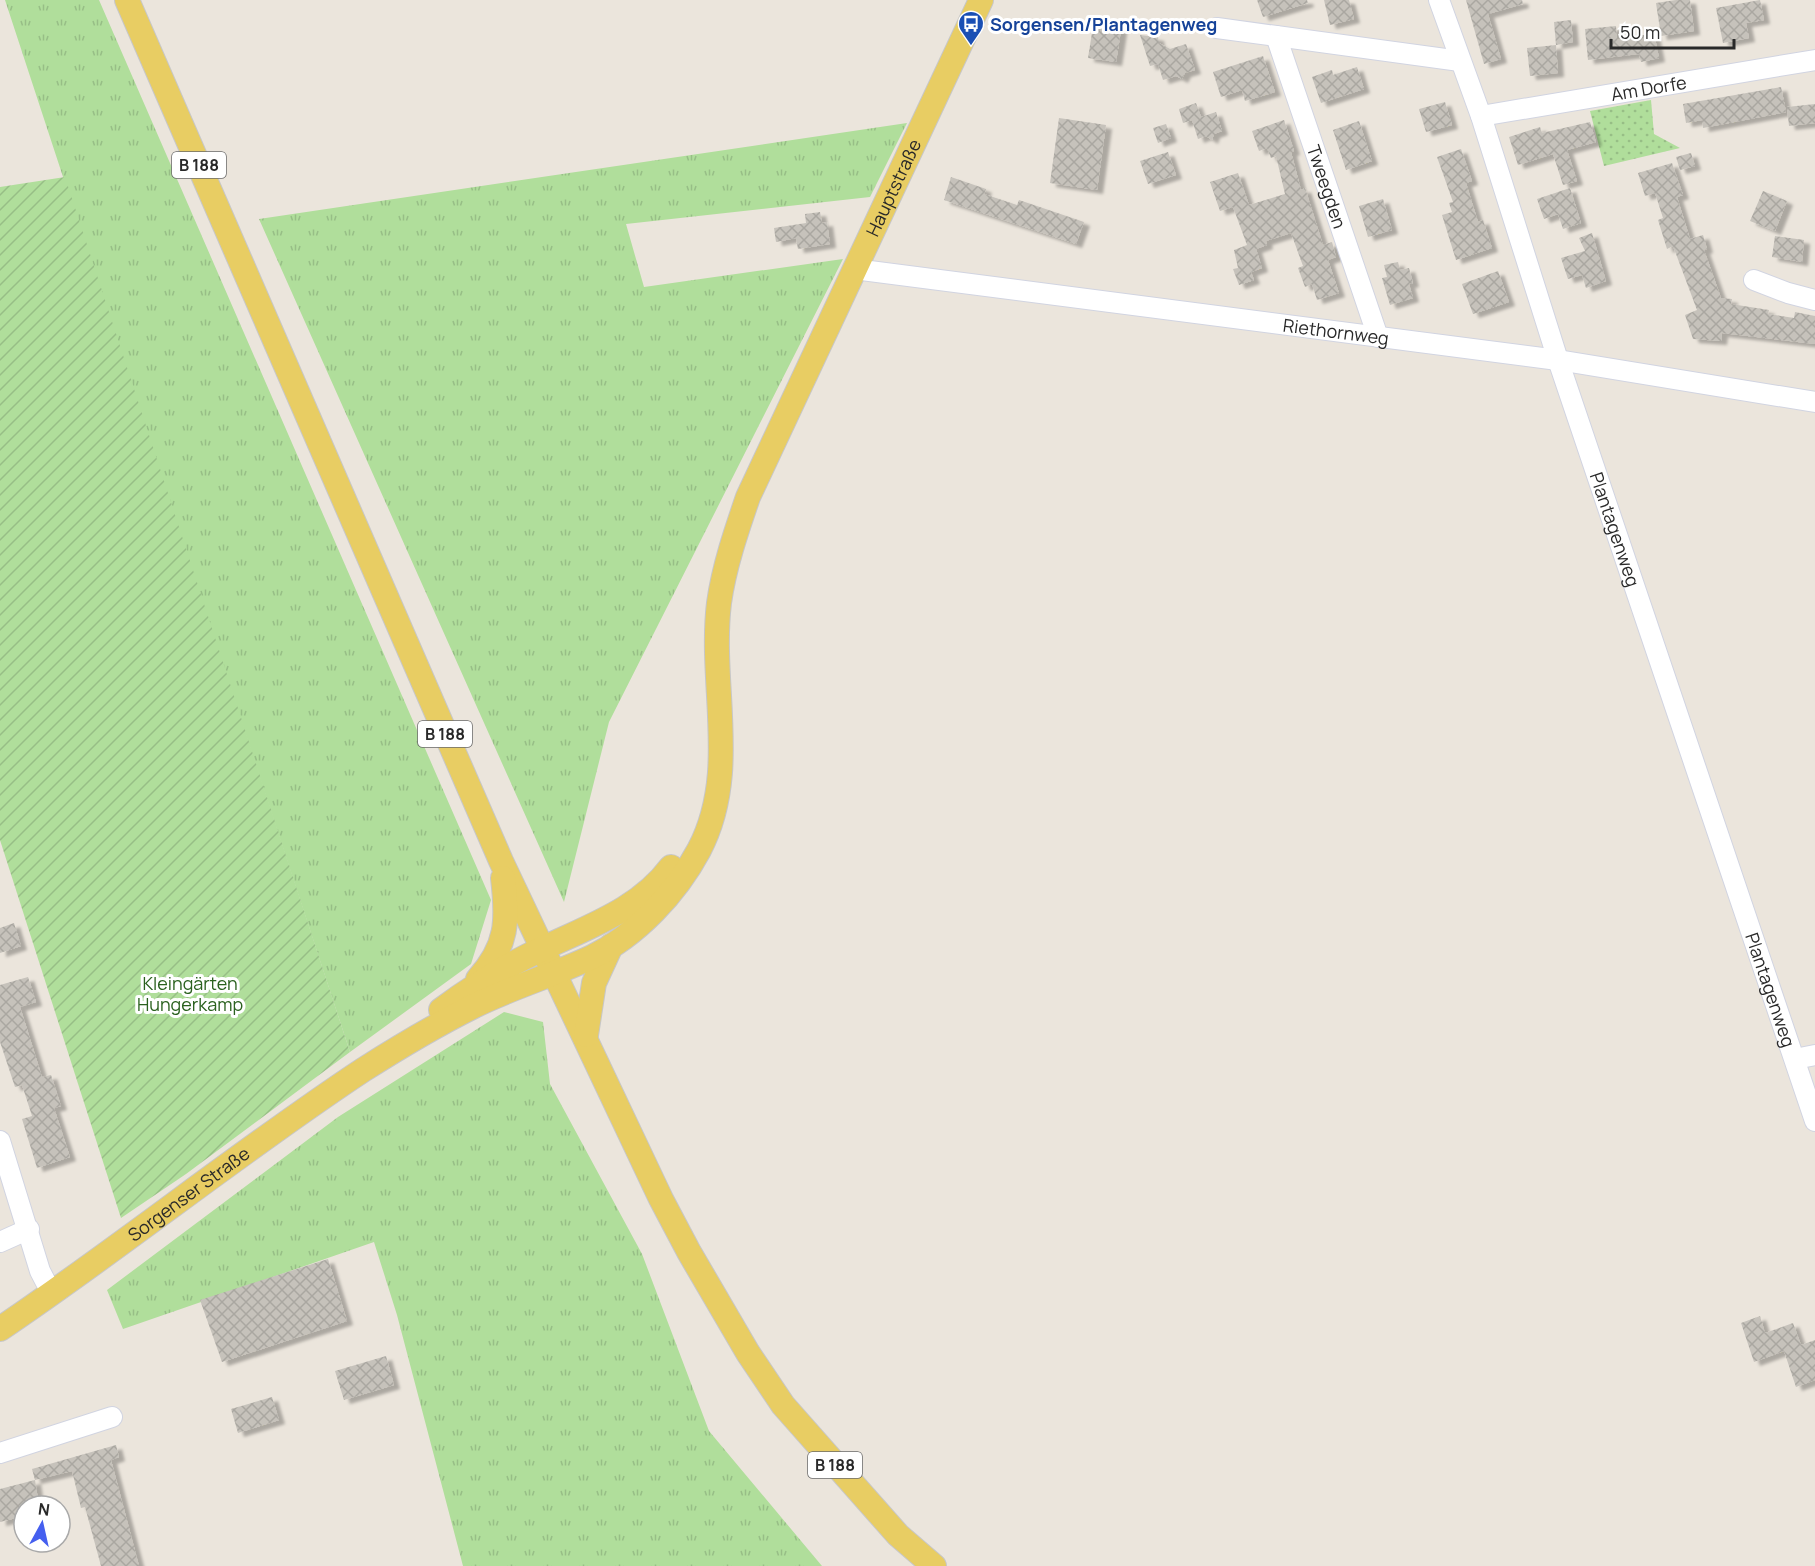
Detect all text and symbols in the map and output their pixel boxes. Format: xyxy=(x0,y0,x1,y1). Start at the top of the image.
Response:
bus stop icon: Sorgensen/Plantagenweg xyxy=(956,9,986,47)
place label: Sorgensen/Plantagenweg xyxy=(990,12,1217,36)
scale bar xyxy=(1611,12,1734,50)
text: 50 m xyxy=(1620,20,1660,44)
street label: Am Dorfe xyxy=(1609,70,1688,106)
street label: Hauptstraße xyxy=(860,135,926,240)
street label: Tweegden xyxy=(1302,142,1352,231)
road number: B 188 xyxy=(172,152,226,178)
street label: Riethornweg xyxy=(1282,313,1390,350)
street label: Plantagenweg xyxy=(1585,469,1646,590)
road number: B 188 xyxy=(418,721,472,747)
street label: Plantagenweg xyxy=(1740,929,1801,1050)
park label: Kleingärten Hungerkamp xyxy=(137,971,243,1016)
street label: Sorgenser Straße xyxy=(123,1141,254,1247)
road number: B 188 xyxy=(808,1452,862,1478)
north arrow xyxy=(12,1494,72,1554)
text: N xyxy=(37,1497,51,1521)

